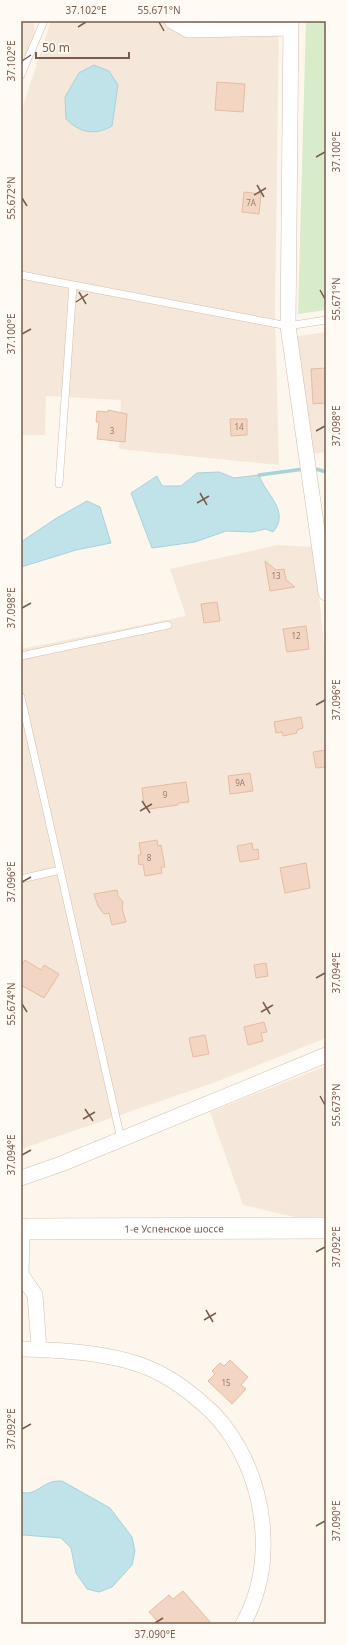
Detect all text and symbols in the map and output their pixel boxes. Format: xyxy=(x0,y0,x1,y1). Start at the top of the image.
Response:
text: 37.102°E xyxy=(65,3,107,17)
text: 55.671°N xyxy=(137,3,181,17)
scale bar xyxy=(36,34,129,60)
text: 50 m xyxy=(42,39,70,56)
text: 37.102°E xyxy=(4,40,18,82)
text: 37.100°E xyxy=(329,131,343,173)
text: 55.672°N xyxy=(4,176,18,220)
house number: 7А xyxy=(246,197,257,208)
text: 55.671°N xyxy=(329,277,343,321)
text: 37.100°E xyxy=(4,313,18,355)
text: 37.098°E xyxy=(329,405,343,447)
house number: 14 xyxy=(234,421,244,432)
house number: 3 xyxy=(110,425,115,436)
house number: 13 xyxy=(271,570,281,581)
text: 37.098°E xyxy=(4,587,18,629)
house number: 12 xyxy=(291,630,301,641)
text: 37.096°E xyxy=(329,679,343,721)
house number: 9А xyxy=(235,777,246,788)
house number: 9 xyxy=(163,789,168,800)
house number: 8 xyxy=(147,852,152,863)
text: 37.096°E xyxy=(4,861,18,903)
text: 37.094°E xyxy=(329,952,343,994)
text: 55.674°N xyxy=(4,982,18,1026)
text: 55.673°N xyxy=(329,1083,343,1127)
text: 37.094°E xyxy=(4,1134,18,1176)
street label: 1-е Успенское шоссе xyxy=(124,1221,224,1236)
text: 37.092°E xyxy=(329,1226,343,1268)
house number: 15 xyxy=(221,1377,231,1388)
text: 37.092°E xyxy=(4,1408,18,1450)
text: 37.090°E xyxy=(329,1500,343,1542)
text: 37.090°E xyxy=(134,1627,176,1641)

